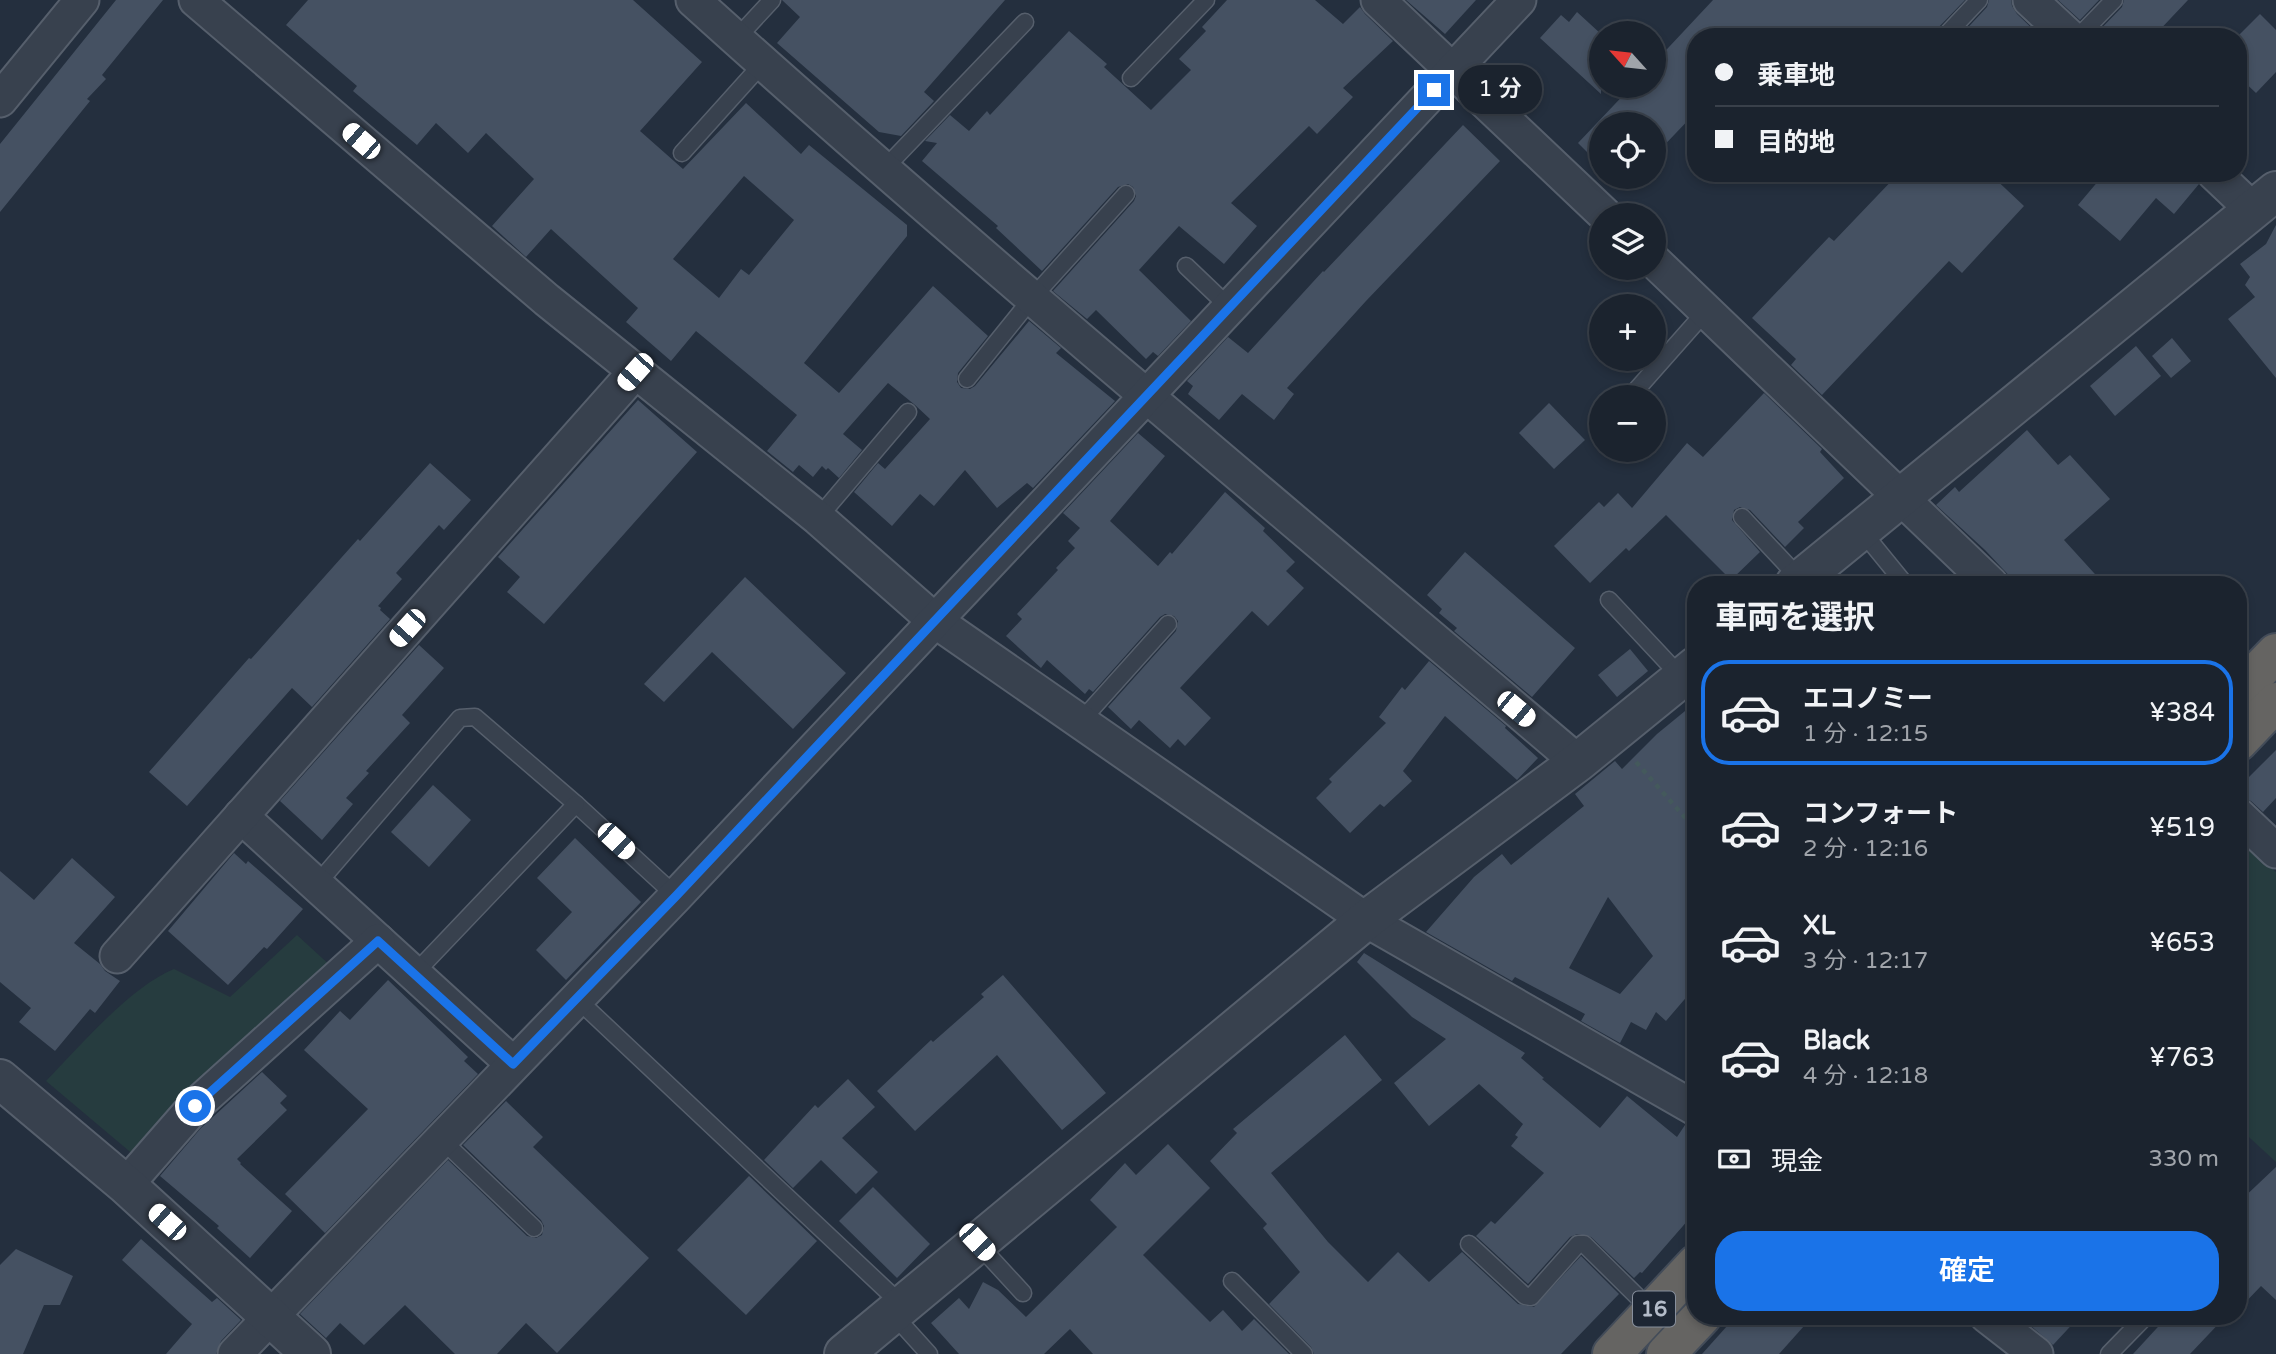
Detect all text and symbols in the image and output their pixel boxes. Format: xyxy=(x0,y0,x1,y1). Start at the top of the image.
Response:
north arrow xyxy=(1589,21,1666,98)
map controls xyxy=(1589,21,1666,462)
text: 乗車地 xyxy=(1757,60,1835,91)
callout: 1 分 xyxy=(1458,66,1542,114)
route end xyxy=(1418,74,1450,106)
text: 1 分 xyxy=(1478,75,1522,103)
button: locate xyxy=(1589,112,1666,189)
car xyxy=(339,119,384,163)
text: 目的地 xyxy=(1757,127,1835,158)
button: layers xyxy=(1589,203,1666,280)
button: + xyxy=(1589,294,1666,371)
car xyxy=(614,349,657,395)
button: − xyxy=(1589,385,1666,462)
text: 車両を選択 xyxy=(1715,599,1875,637)
car xyxy=(386,605,429,651)
icon: car xyxy=(1719,681,1782,744)
text: エコノミー xyxy=(1803,683,1933,714)
car xyxy=(1494,687,1539,731)
text: ¥384 xyxy=(2149,697,2215,728)
text: 1 分 · 12:15 xyxy=(1803,720,1928,748)
icon: car xyxy=(1719,796,1782,859)
text: コンフォート xyxy=(1803,798,1958,829)
text: ¥519 xyxy=(2149,812,2215,843)
car xyxy=(594,819,639,863)
text: 2 分 · 12:16 xyxy=(1803,835,1928,863)
text: XL xyxy=(1803,910,1835,941)
icon: car xyxy=(1719,911,1782,974)
text: ¥653 xyxy=(2149,927,2215,958)
text: 3 分 · 12:17 xyxy=(1803,947,1928,975)
text: Black xyxy=(1803,1025,1870,1056)
icon: car xyxy=(1719,1026,1782,1089)
text: ¥763 xyxy=(2149,1042,2215,1073)
text: 4 分 · 12:18 xyxy=(1803,1062,1928,1090)
route start xyxy=(179,1090,211,1122)
icon: cash xyxy=(1715,1140,1753,1178)
text: 330 m xyxy=(2149,1145,2219,1173)
text: 現金 xyxy=(1771,1146,1823,1177)
car xyxy=(145,1200,190,1244)
car xyxy=(955,1219,1000,1265)
button: 確定 xyxy=(1715,1231,2219,1311)
road number: 16 xyxy=(1633,1292,1675,1326)

